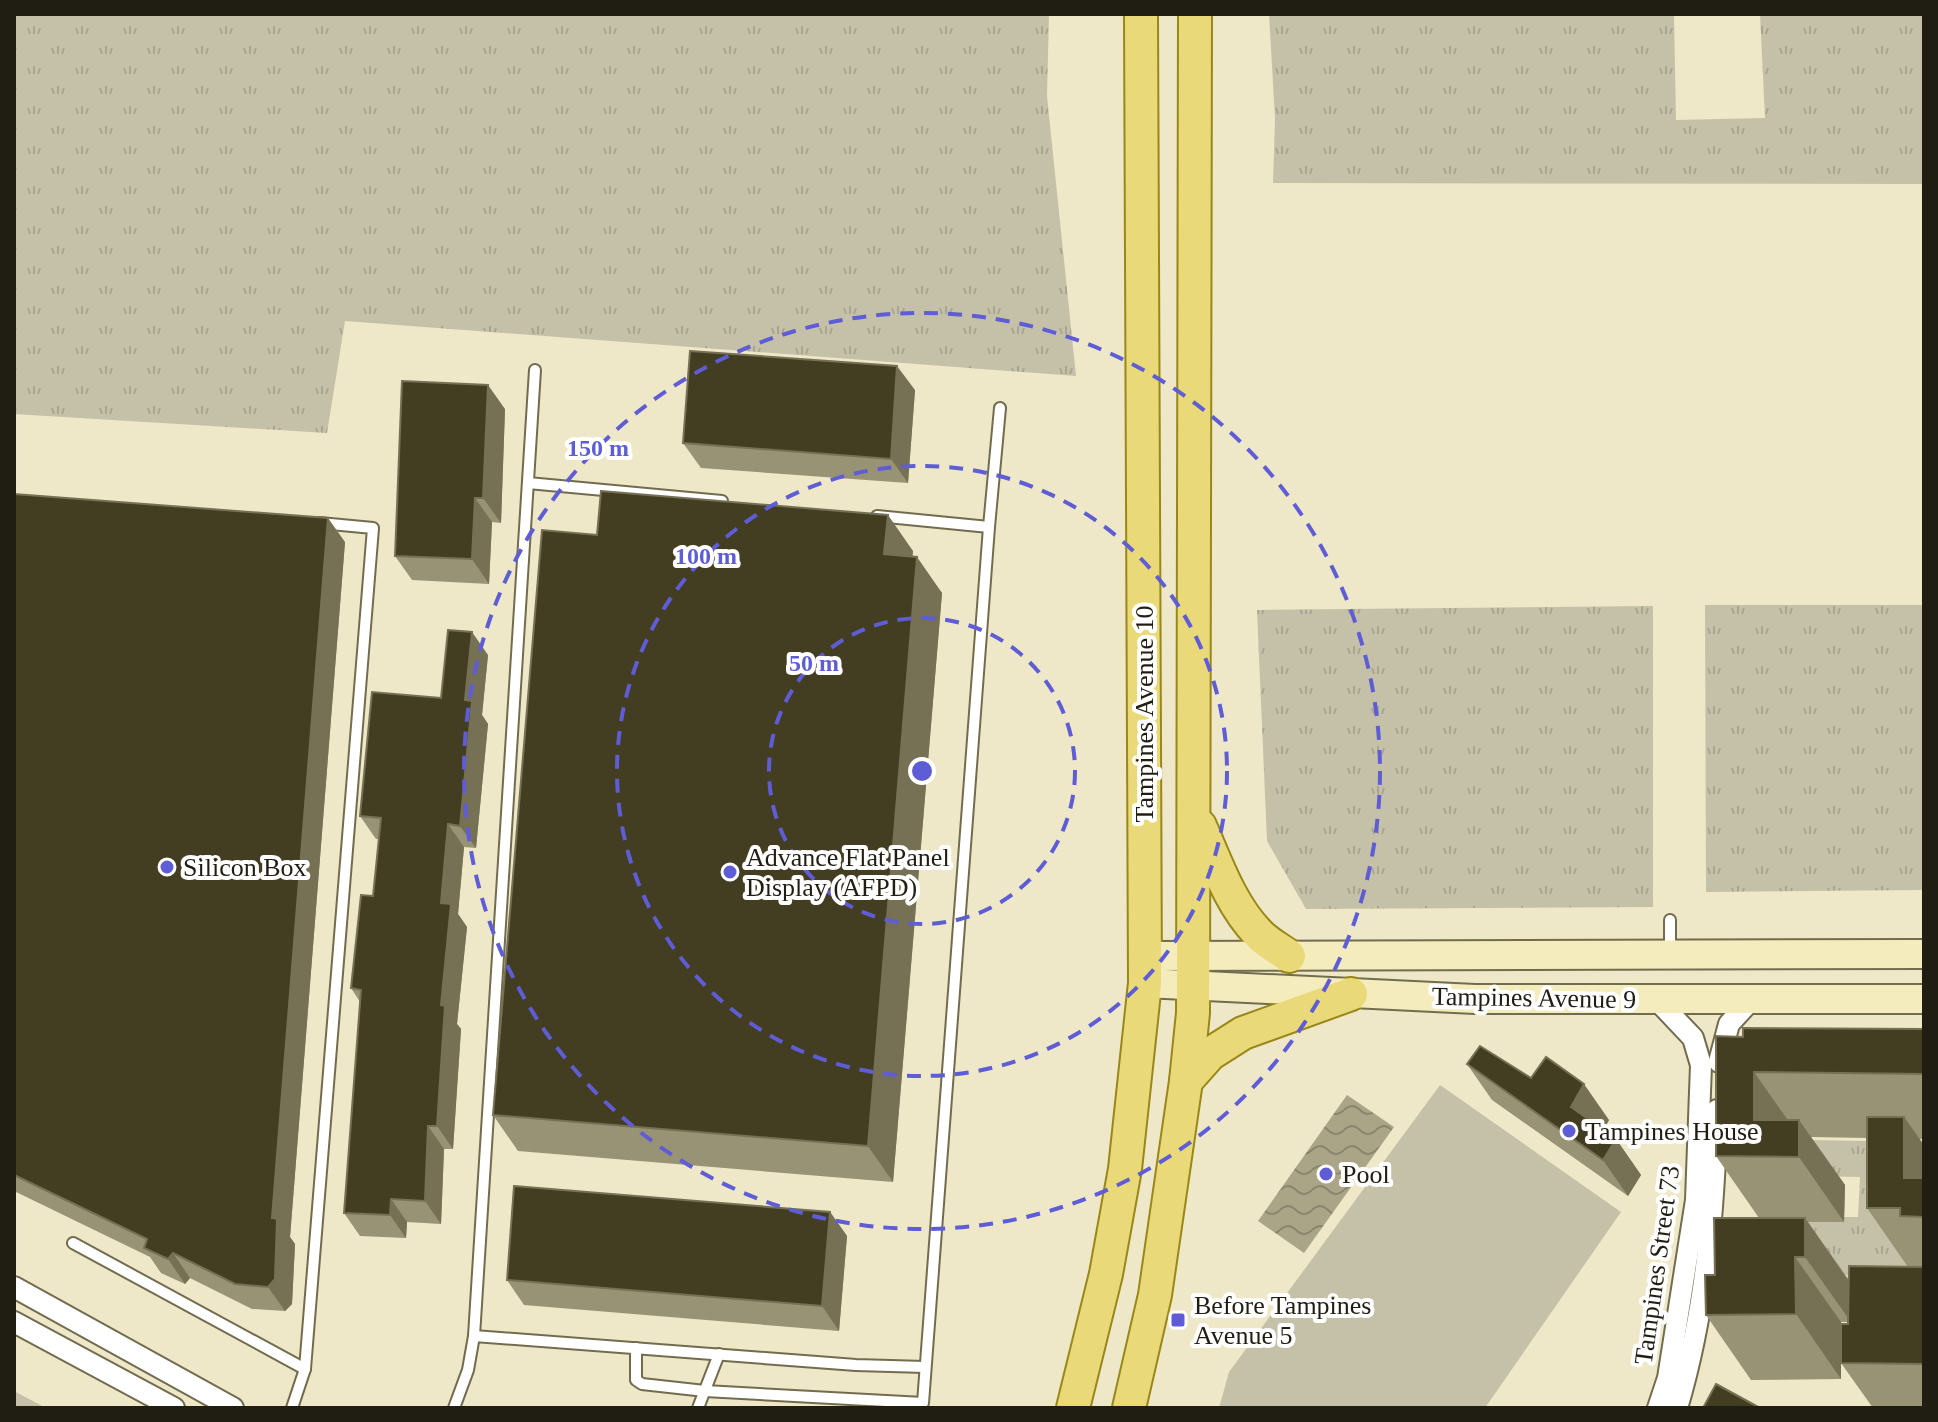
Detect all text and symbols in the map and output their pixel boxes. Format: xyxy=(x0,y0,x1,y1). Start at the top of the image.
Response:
text: 150 m xyxy=(567,435,629,461)
text: 100 m xyxy=(675,543,737,569)
street label: Tampines Avenue 10 xyxy=(1130,605,1159,823)
text: 50 m xyxy=(789,650,839,676)
centre of rings xyxy=(908,757,936,785)
place label: Advance Flat Panel Display (AFPD) xyxy=(746,843,950,902)
place label: Silicon Box xyxy=(183,853,307,882)
marker: Silicon Box xyxy=(158,858,176,876)
marker: Advance Flat Panel Display (AFPD) xyxy=(721,863,739,881)
street label: Tampines Avenue 9 xyxy=(1432,982,1636,1014)
place label: Tampines House xyxy=(1585,1117,1759,1146)
marker: Tampines House xyxy=(1560,1122,1578,1140)
place label: Pool xyxy=(1342,1160,1390,1189)
street label: Tampines Street 73 xyxy=(1629,1164,1685,1366)
marker: Pool xyxy=(1317,1165,1335,1183)
place label: Before Tampines Avenue 5 xyxy=(1194,1291,1371,1350)
marker: Before Tampines Avenue 5 xyxy=(1169,1311,1187,1329)

